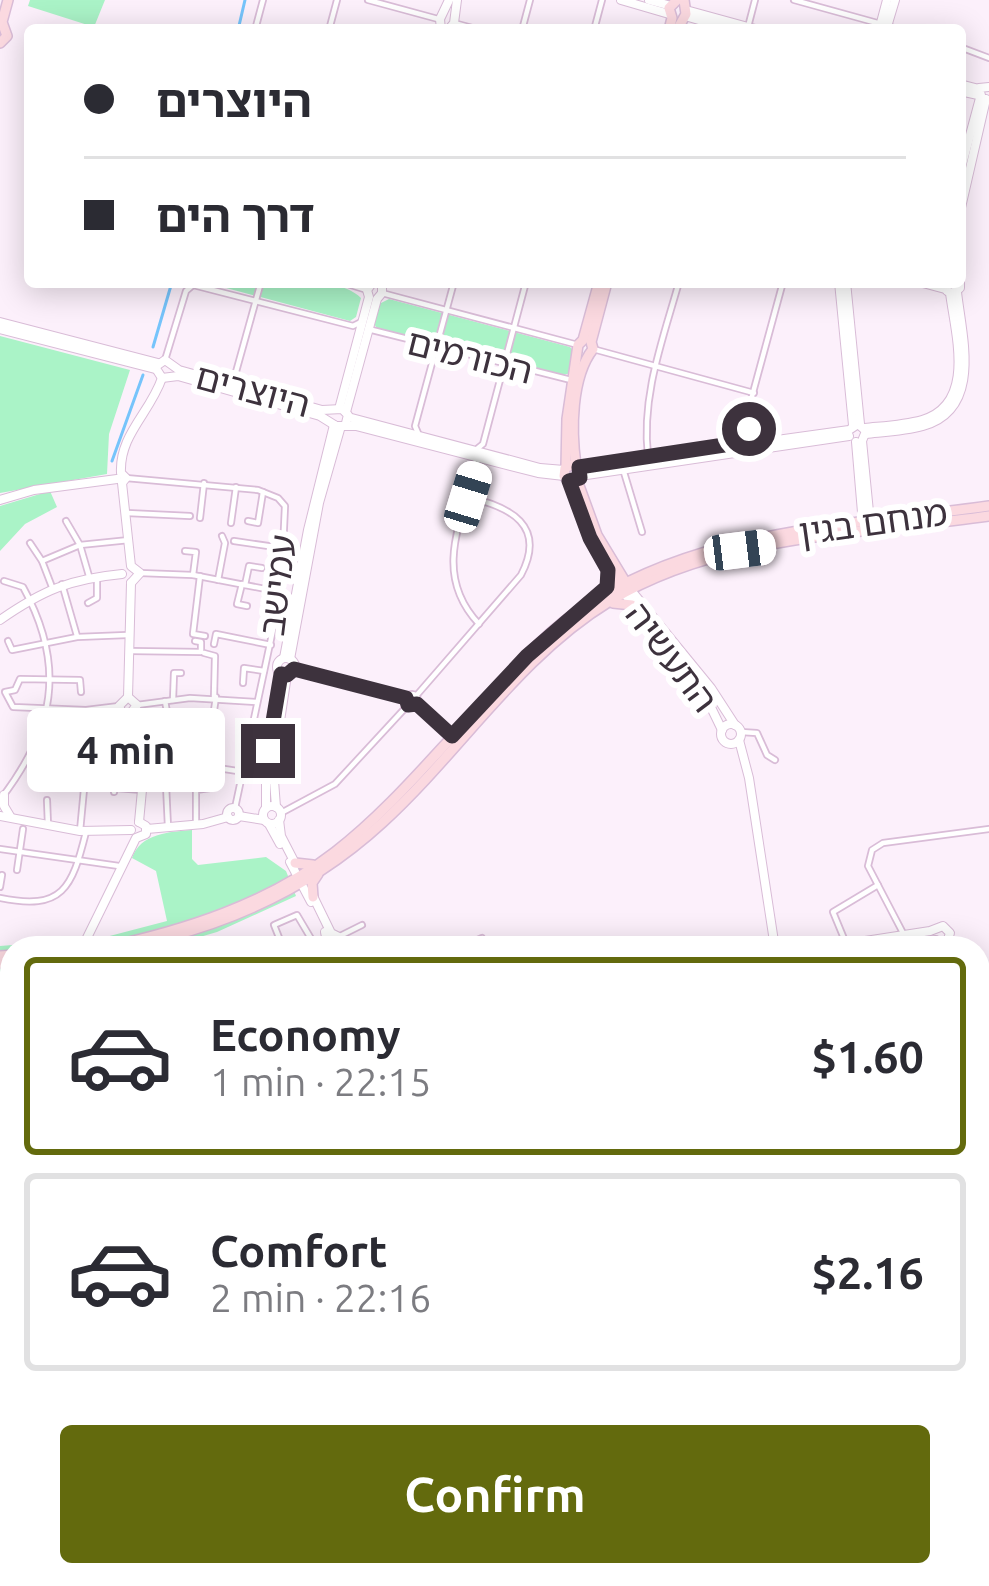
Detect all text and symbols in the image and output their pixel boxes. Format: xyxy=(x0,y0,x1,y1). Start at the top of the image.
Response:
text: היוצרים xyxy=(156,75,312,126)
text: דרך הים xyxy=(156,190,314,241)
street label: הכורמים xyxy=(403,320,537,391)
street label: היוצרים xyxy=(191,355,315,424)
route start xyxy=(722,402,776,456)
car xyxy=(440,457,496,537)
street label: מנחם בגין xyxy=(796,491,950,552)
car xyxy=(702,528,778,572)
street label: עמישב xyxy=(250,532,303,638)
street label: התעשיה xyxy=(618,594,727,719)
callout: 4 min xyxy=(28,709,226,793)
route end xyxy=(241,724,295,778)
text: 4 min xyxy=(77,728,175,771)
icon: car xyxy=(66,1002,174,1110)
text: Economy xyxy=(210,1009,401,1060)
text: $1.60 xyxy=(811,1031,924,1082)
text: 1 min · 22:15 xyxy=(210,1060,431,1103)
icon: car xyxy=(66,1218,174,1326)
text: Comfort xyxy=(210,1225,387,1276)
text: $2.16 xyxy=(811,1247,924,1298)
text: 2 min · 22:16 xyxy=(210,1276,431,1319)
button: Confirm xyxy=(60,1425,930,1563)

